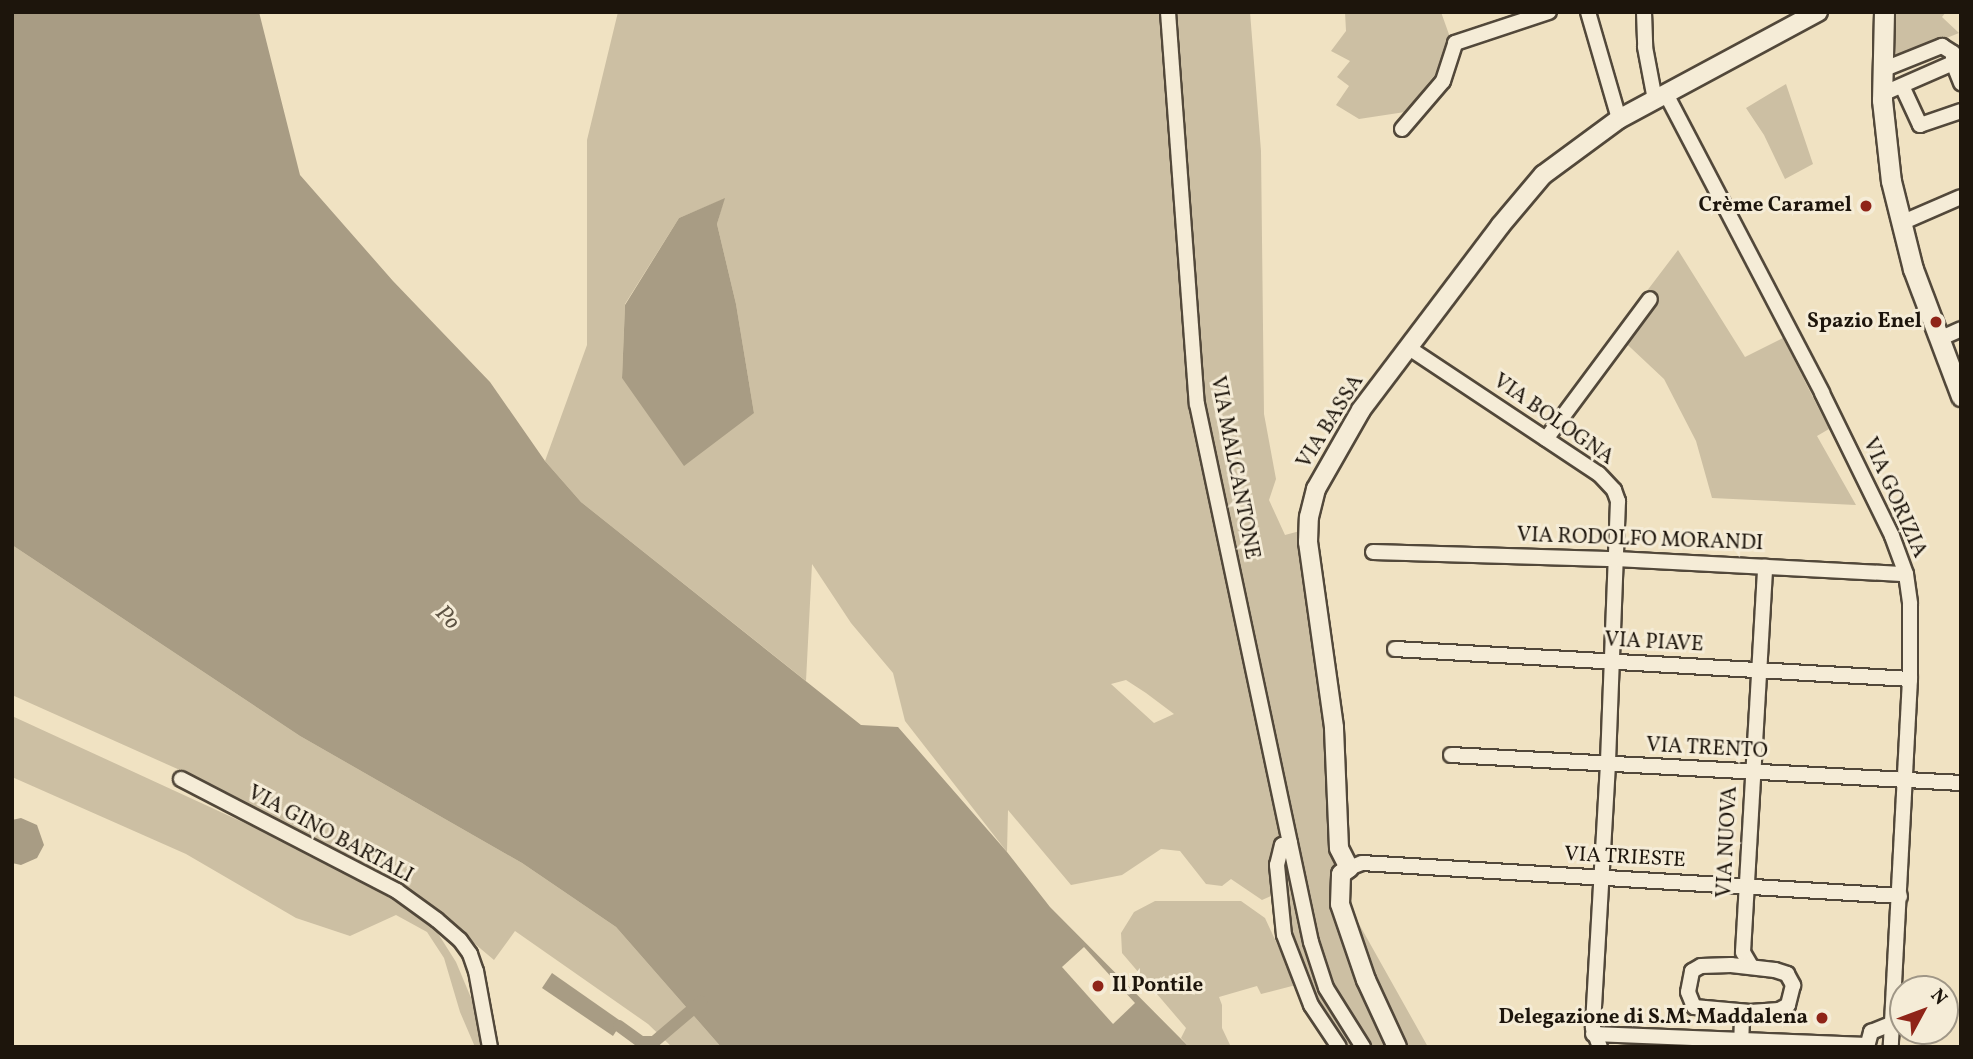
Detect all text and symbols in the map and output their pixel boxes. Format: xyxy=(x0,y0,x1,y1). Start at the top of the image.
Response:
place label: Crème Caramel xyxy=(1699,193,1852,219)
marker: Crème Caramel xyxy=(1858,198,1874,214)
place label: Spazio Enel xyxy=(1807,309,1922,335)
marker: Spazio Enel xyxy=(1928,314,1944,330)
street label: VIA BOLOGNA xyxy=(1488,369,1618,471)
street label: VIA BASSA xyxy=(1292,370,1370,474)
street label: VIA MALCANTONE xyxy=(1204,374,1264,562)
street label: VIA GORIZIA xyxy=(1856,434,1932,562)
street label: VIA RODOLFO MORANDI xyxy=(1516,523,1764,557)
water label: Po xyxy=(429,600,465,636)
street label: VIA PIAVE xyxy=(1604,628,1704,658)
street label: VIA TRENTO xyxy=(1645,733,1769,765)
street label: VIA GINO BARTALI xyxy=(243,781,417,889)
street label: VIA NUOVA xyxy=(1712,785,1744,899)
street label: VIA TRIESTE xyxy=(1563,842,1687,874)
place label: Il Pontile xyxy=(1112,973,1203,999)
north arrow xyxy=(1889,975,1959,1045)
marker: Il Pontile xyxy=(1090,978,1106,994)
text: N xyxy=(1924,984,1953,1011)
place label: Delegazione di S.M. Maddalena xyxy=(1498,1005,1808,1031)
marker: Delegazione di S.M. Maddalena xyxy=(1814,1010,1830,1026)

